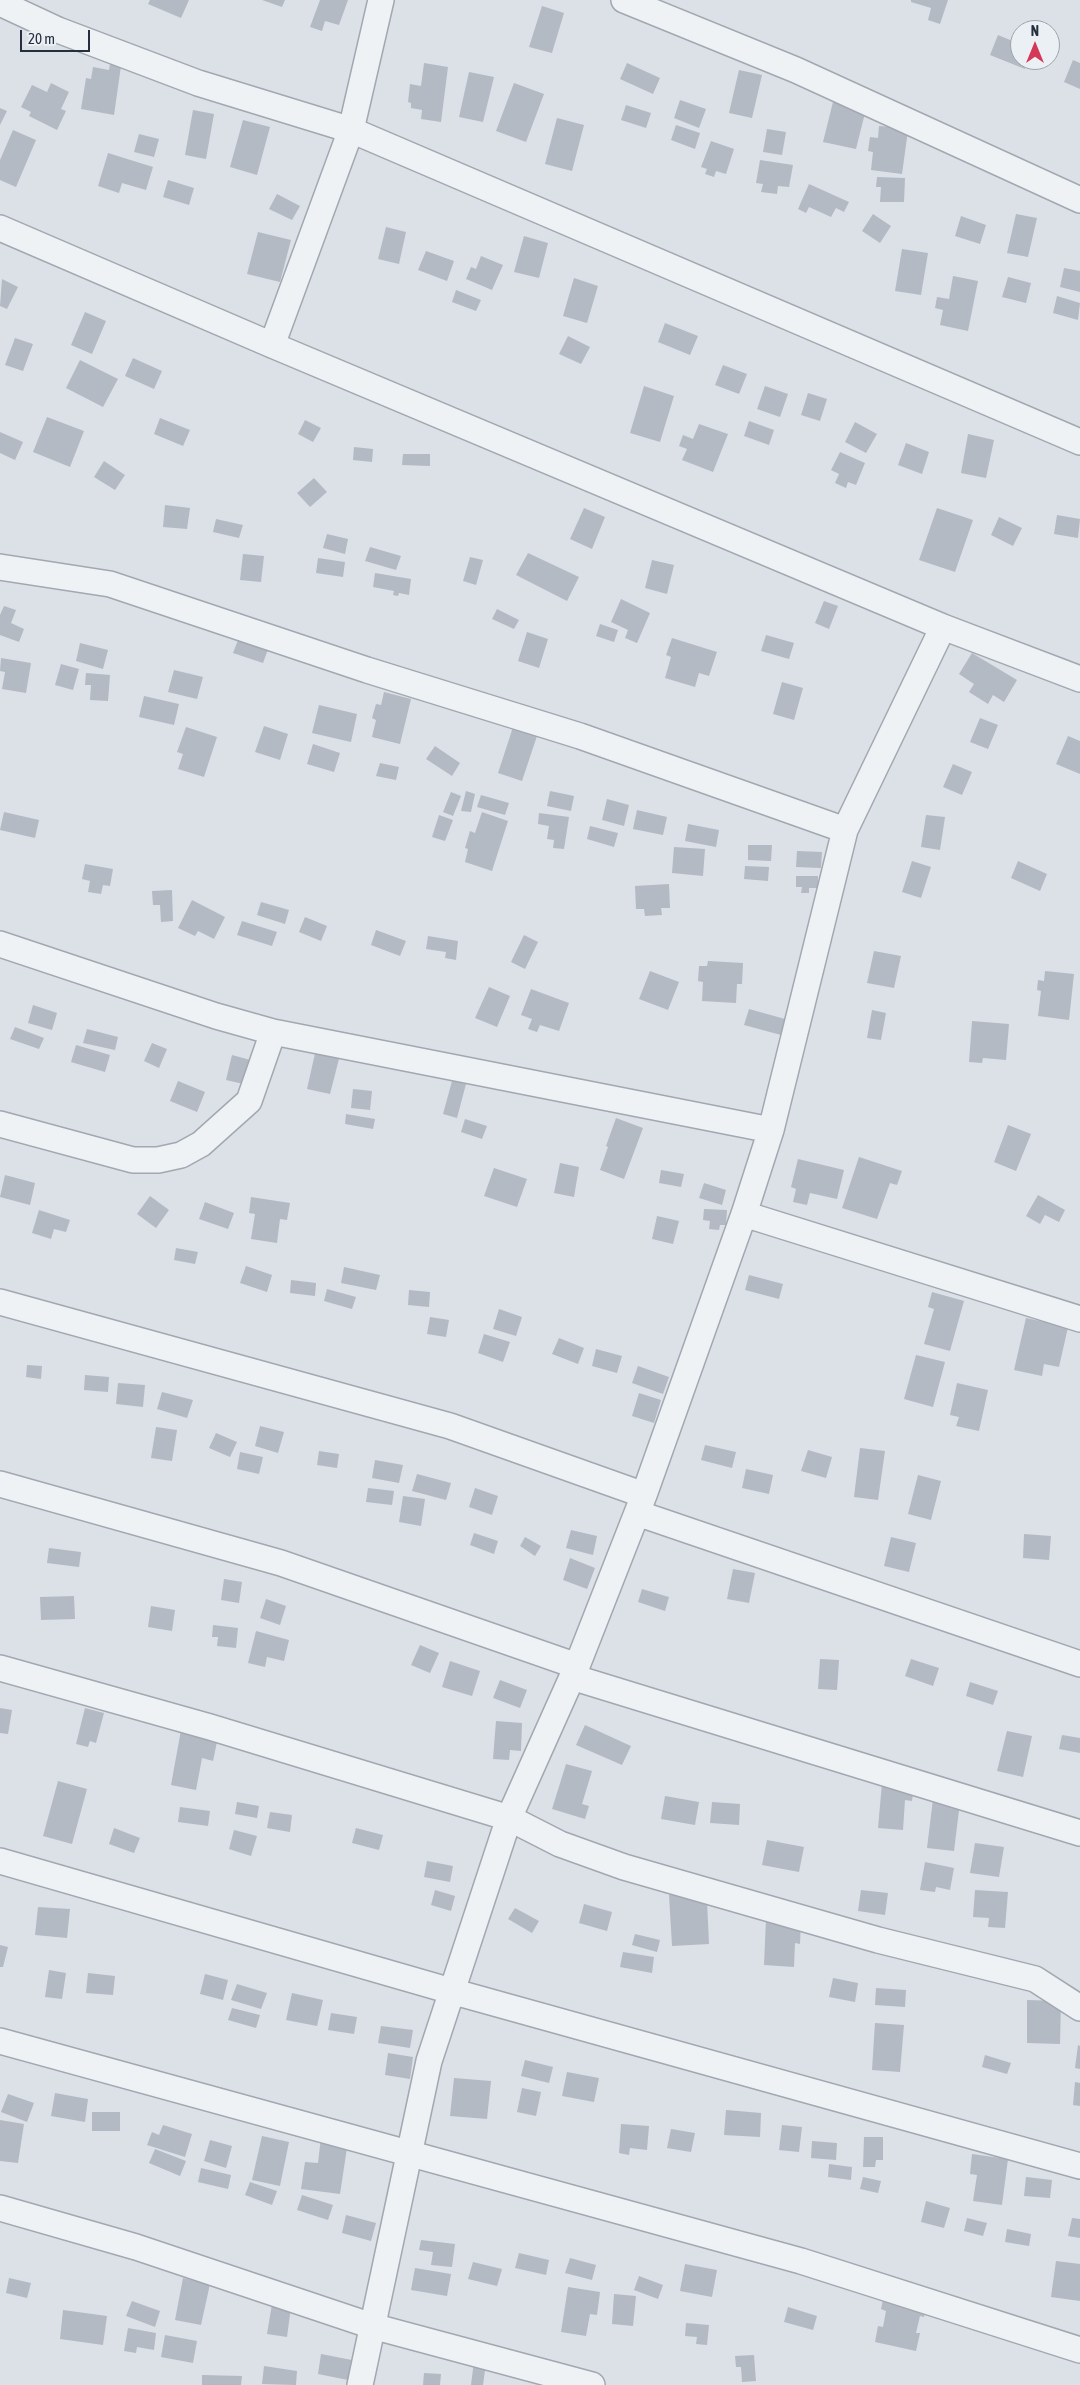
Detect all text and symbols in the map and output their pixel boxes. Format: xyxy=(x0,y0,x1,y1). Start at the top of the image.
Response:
scale bar xyxy=(22,20,92,52)
north arrow xyxy=(1010,20,1060,70)
text: N xyxy=(1031,23,1039,39)
text: 20 m xyxy=(28,30,55,47)

